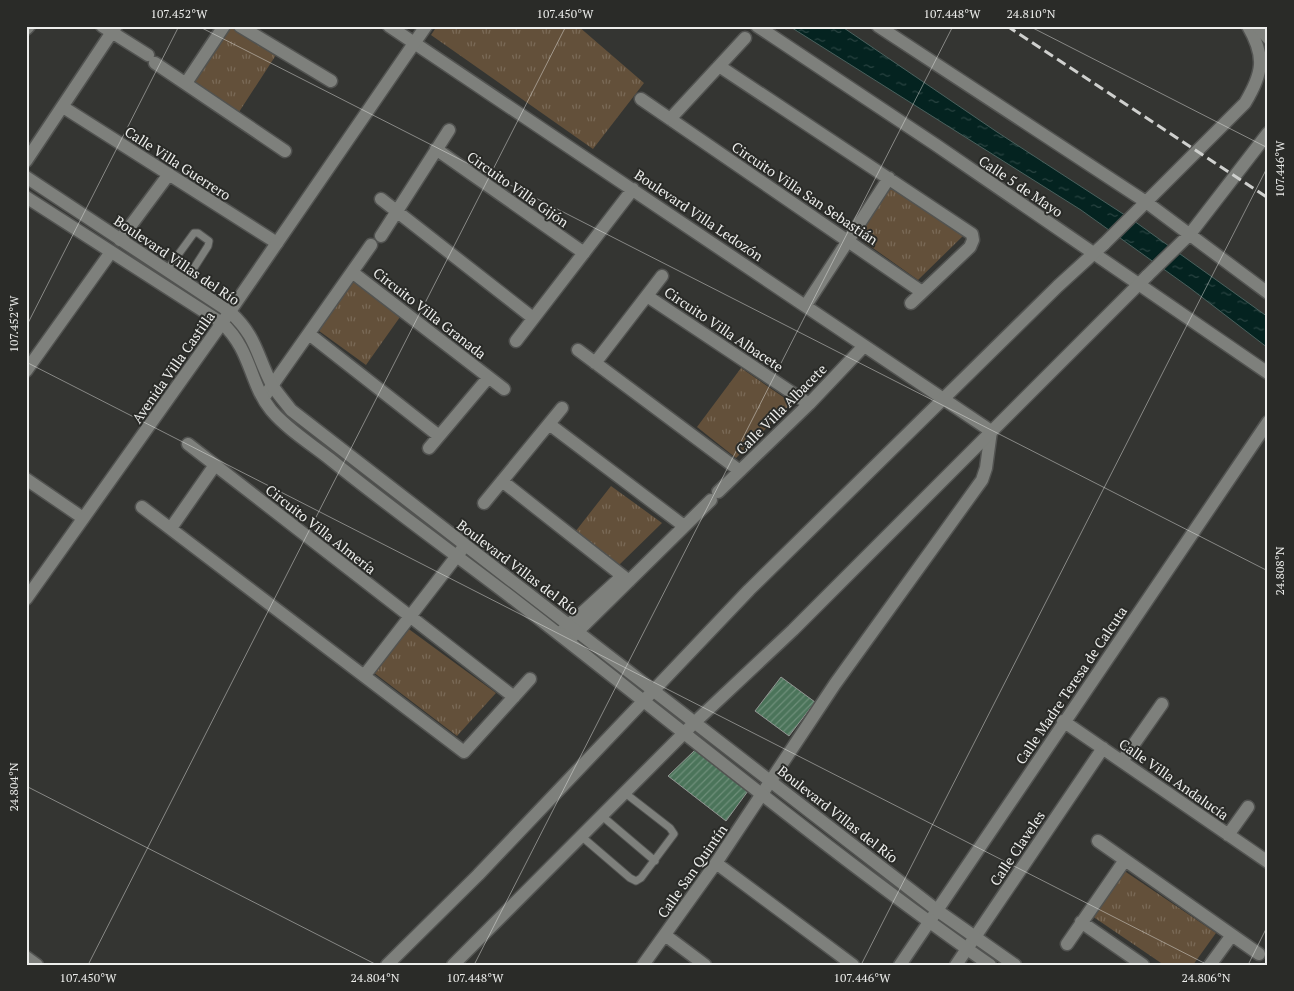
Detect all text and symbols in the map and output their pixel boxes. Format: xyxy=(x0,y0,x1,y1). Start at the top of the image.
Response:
text: 107.452°W xyxy=(151,6,208,21)
text: 107.450°W xyxy=(537,6,594,21)
text: 107.448°W xyxy=(924,6,981,21)
text: 24.810°N xyxy=(1006,6,1056,21)
street label: Calle Villa Guerrero xyxy=(121,122,235,205)
street label: Circuito Villa San Sebastián xyxy=(728,137,882,249)
text: 107.446°W xyxy=(1272,140,1287,197)
street label: Circuito Villa Gijón xyxy=(463,147,573,232)
street label: Calle 5 de Mayo xyxy=(975,151,1067,221)
street label: Boulevard Villa Ledozón xyxy=(631,165,768,266)
street label: Boulevard Villas del Río xyxy=(110,211,244,309)
street label: Circuito Villa Granada xyxy=(370,263,490,363)
street label: Circuito Villa Albacete xyxy=(661,282,787,376)
text: 107.452°W xyxy=(6,295,21,352)
street label: Avenida Villa Castilla xyxy=(127,307,219,427)
street label: Calle Villa Albacete xyxy=(731,359,831,459)
street label: Circuito Villa Almería xyxy=(262,480,380,578)
street label: Boulevard Villas del Río xyxy=(453,515,583,619)
text: 24.808°N xyxy=(1272,546,1287,596)
street label: Calle Madre Teresa de Calcuta xyxy=(1011,602,1131,768)
street label: Calle Villa Andalucía xyxy=(1115,734,1233,824)
street label: Boulevard Villas del Río xyxy=(774,761,902,867)
text: 24.804°N xyxy=(6,762,21,812)
street label: Calle Claveles xyxy=(985,807,1049,889)
street label: Calle San Quintín xyxy=(653,820,732,921)
text: 107.450°W xyxy=(60,970,117,985)
text: 24.804°N xyxy=(350,970,400,985)
text: 107.448°W xyxy=(447,970,504,985)
text: 107.446°W xyxy=(834,970,891,985)
text: 24.806°N xyxy=(1181,970,1231,985)

